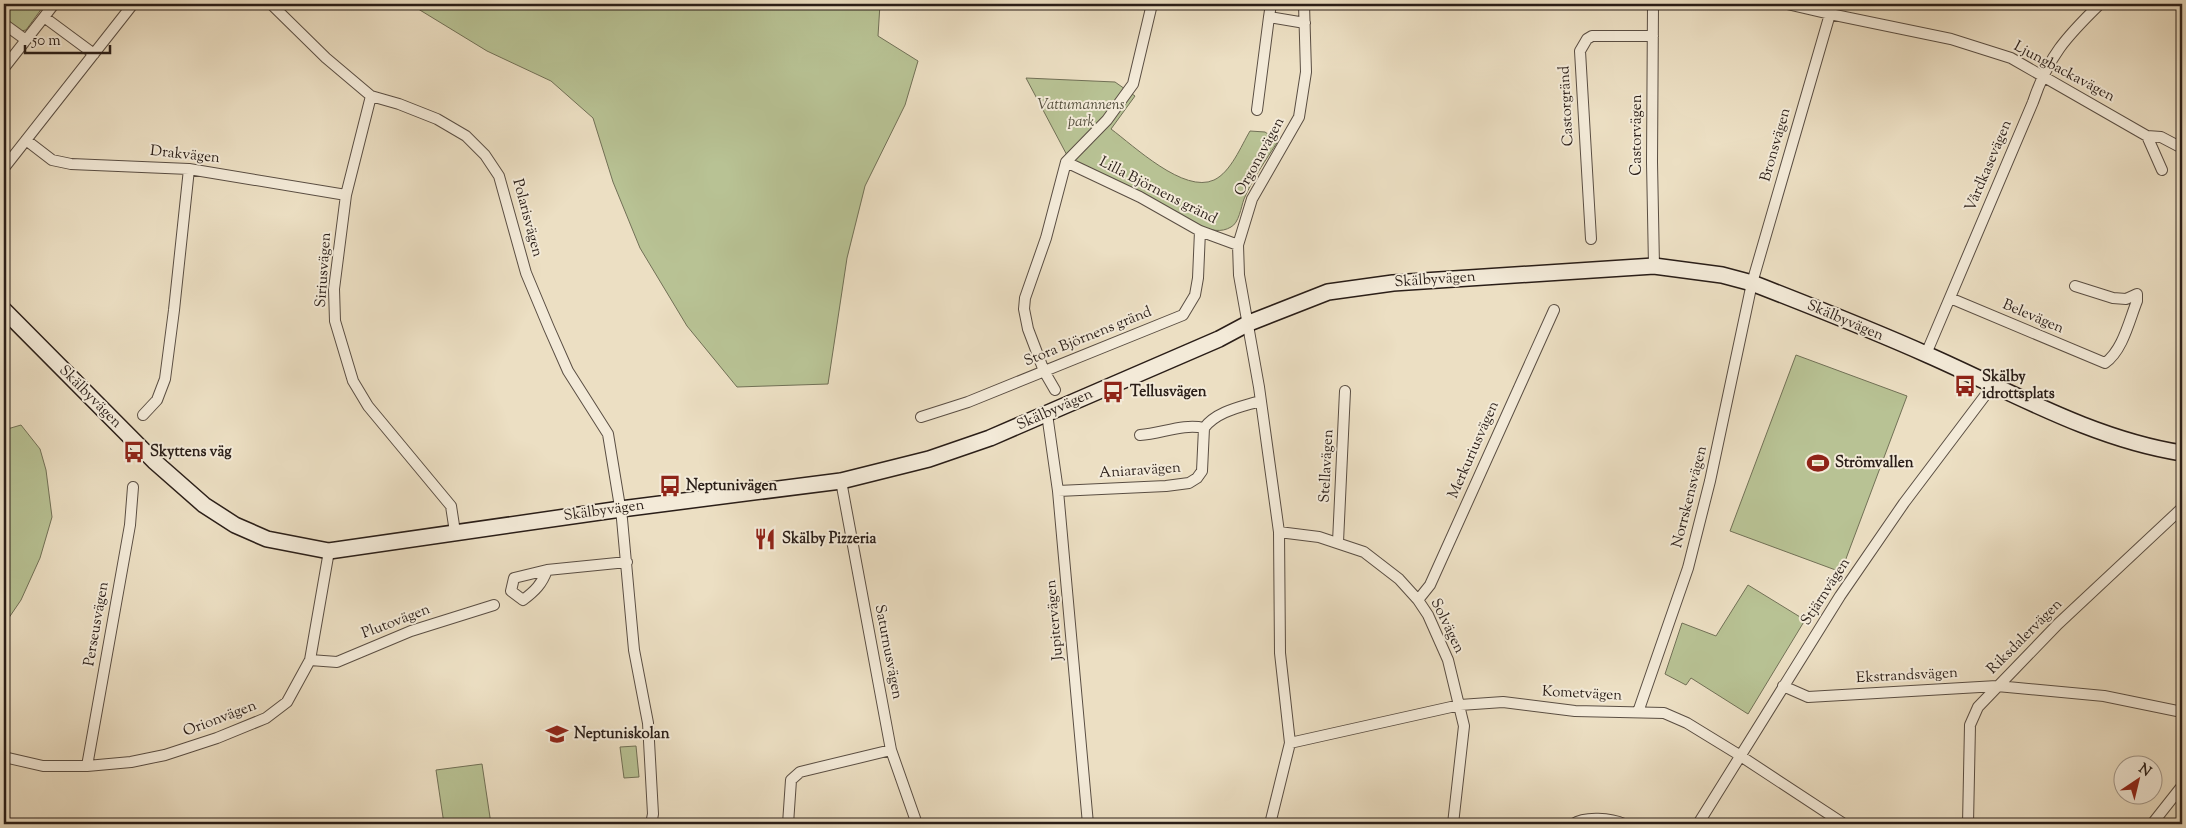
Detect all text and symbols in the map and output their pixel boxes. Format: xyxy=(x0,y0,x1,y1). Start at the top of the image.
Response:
scale bar xyxy=(25,22,110,54)
text: 50 m xyxy=(31,31,61,52)
street label: Ljungbackavägen xyxy=(2010,36,2118,108)
street label: Castorgränd xyxy=(1554,65,1580,147)
street label: Castorvägen xyxy=(1627,94,1648,176)
park label: Vattumannens park xyxy=(1037,95,1125,133)
street label: Bronsvägen xyxy=(1755,106,1797,184)
street label: Orgonavägen xyxy=(1230,114,1290,200)
street label: Vårdkasevägen xyxy=(1960,117,2018,215)
street label: Drakvägen xyxy=(149,141,221,169)
street label: Lilla Björnens gränd xyxy=(1095,152,1221,230)
street label: Polarisvägen xyxy=(506,177,548,260)
street label: Siriusvägen xyxy=(311,232,337,308)
street label: Skälbyvägen xyxy=(1394,267,1476,293)
street label: Skälbyvägen xyxy=(1803,295,1887,347)
street label: Belevägen xyxy=(1999,295,2067,339)
street label: Stora Björnens gränd xyxy=(1021,302,1156,372)
street label: Skälbyvägen xyxy=(54,361,126,433)
place label: Skälby idrottsplats xyxy=(1982,367,2055,405)
bus stop icon: Skälby idrottsplats xyxy=(1952,373,1978,399)
bus stop icon: Tellusvägen xyxy=(1100,379,1126,405)
place label: Tellusvägen xyxy=(1130,382,1207,403)
street label: Skälbyvägen xyxy=(1014,384,1097,436)
street label: Merkuriusvägen xyxy=(1443,398,1505,502)
street label: Stellavägen xyxy=(1315,429,1339,503)
bus stop icon: Skyttens väg xyxy=(121,439,147,465)
place label: Skyttens väg xyxy=(150,442,232,463)
street label: Norrskensvägen xyxy=(1667,444,1713,550)
sports icon: Strömvallen xyxy=(1805,450,1831,476)
place label: Strömvallen xyxy=(1835,453,1914,474)
street label: Aniaravägen xyxy=(1098,458,1182,484)
bus stop icon: Neptunivägen xyxy=(657,473,683,499)
place label: Neptunivägen xyxy=(686,476,777,497)
street label: Skälbyvägen xyxy=(562,495,646,527)
restaurant icon: Skälby Pizzeria xyxy=(752,526,778,552)
place label: Skälby Pizzeria xyxy=(782,529,877,550)
street label: Stjärnvägen xyxy=(1796,554,1856,630)
street label: Jupitervägen xyxy=(1041,579,1069,662)
street label: Perseusvägen xyxy=(79,580,115,668)
street label: Solvägen xyxy=(1425,595,1469,657)
street label: Riksdalervägen xyxy=(1983,595,2067,679)
street label: Plutovägen xyxy=(359,599,433,645)
street label: Saturnusvägen xyxy=(869,603,907,701)
street label: Ekstrandsvägen xyxy=(1856,663,1959,689)
street label: Kometvägen xyxy=(1541,681,1623,707)
street label: Orionvägen xyxy=(180,695,260,743)
school or university icon: Neptuniskolan xyxy=(544,721,570,747)
place label: Neptuniskolan xyxy=(574,724,670,745)
north arrow xyxy=(2114,756,2164,806)
text: N xyxy=(2134,760,2155,782)

